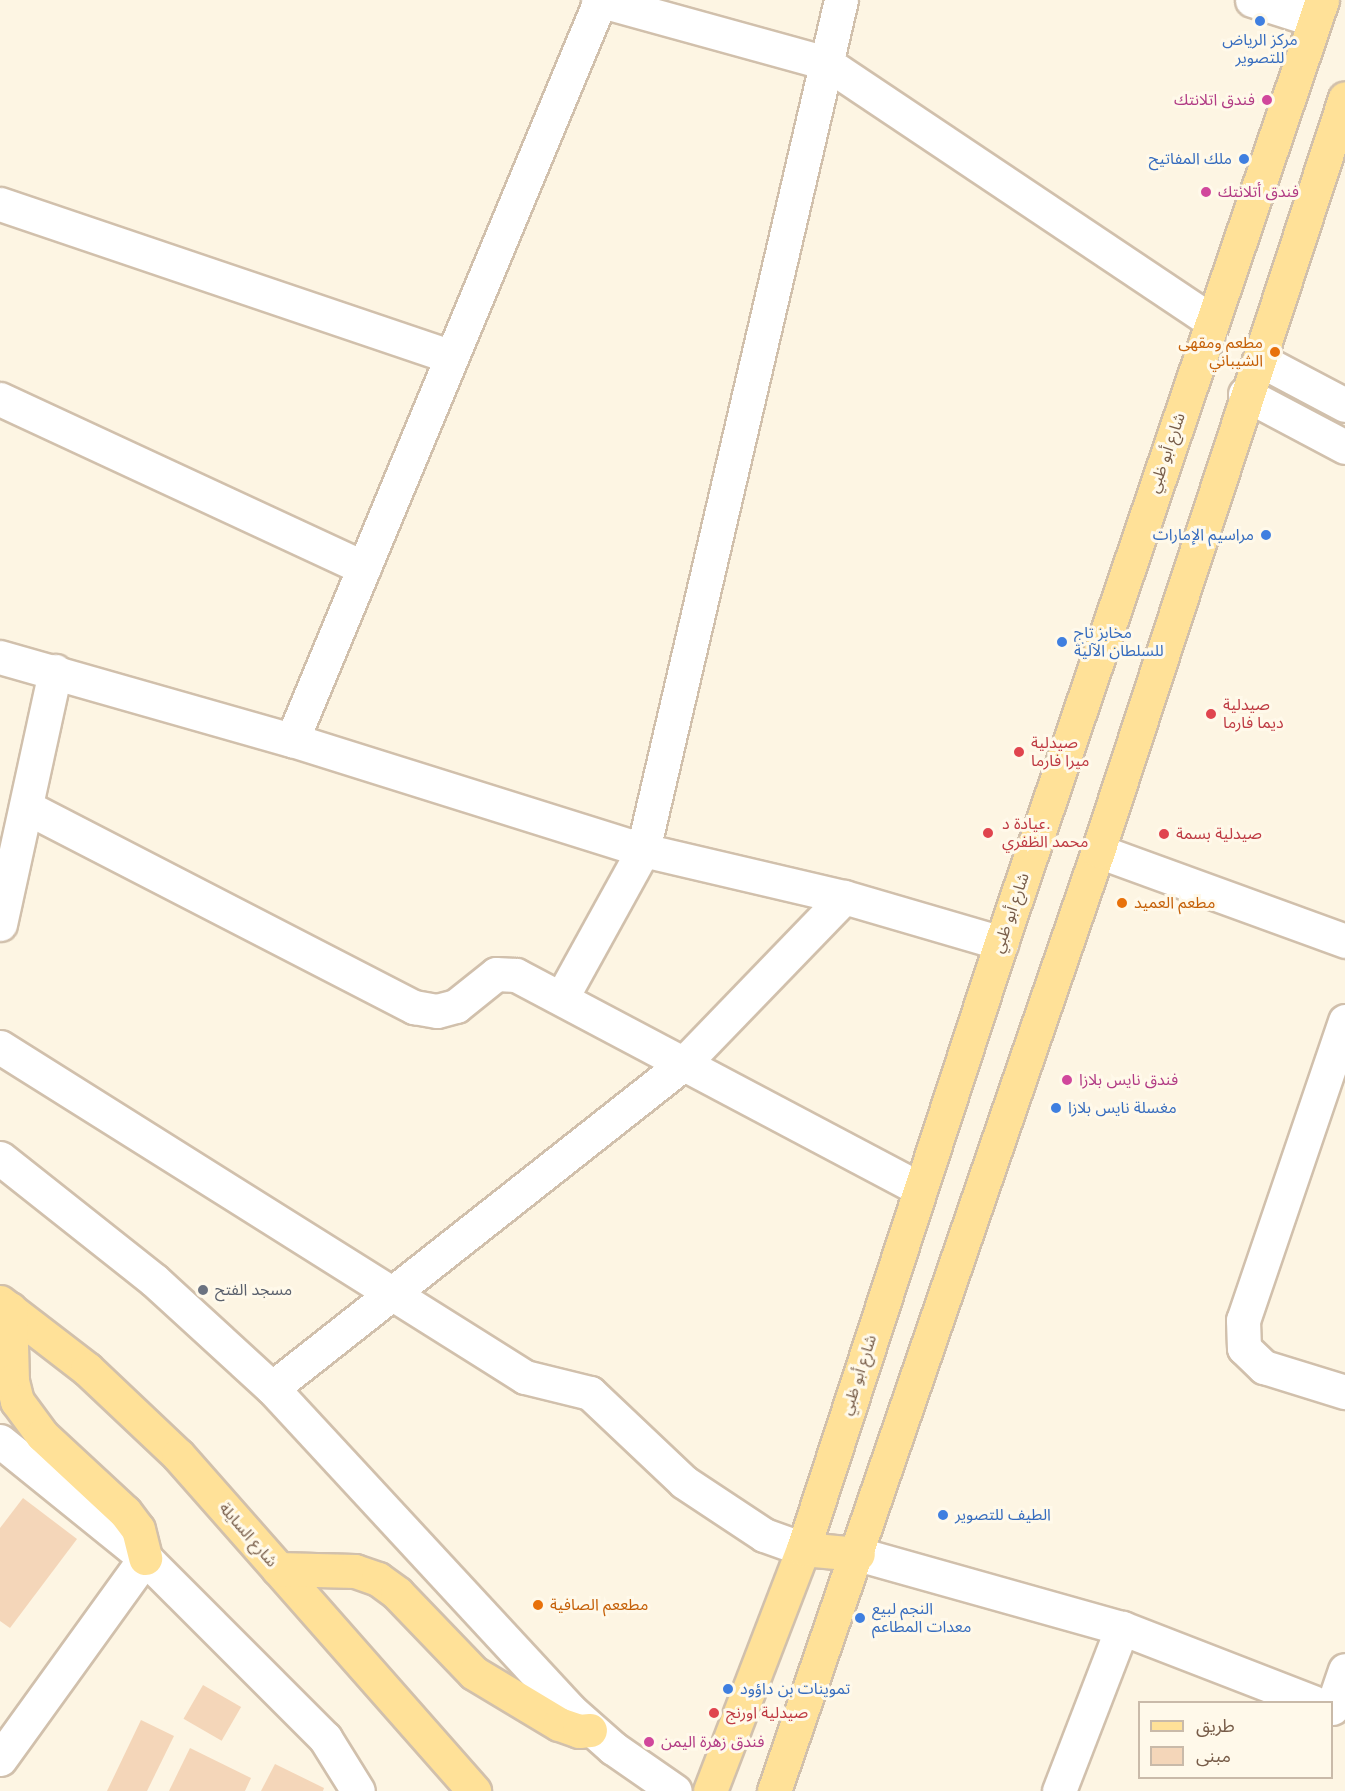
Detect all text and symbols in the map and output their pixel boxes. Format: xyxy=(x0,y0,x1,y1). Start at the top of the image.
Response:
marker: مركز الرياض للتصوير xyxy=(1253,14,1267,28)
place label: مركز الرياض للتصوير xyxy=(1222,30,1298,68)
place label: فندق اتلانتك xyxy=(1174,90,1255,110)
marker: فندق اتلانتك xyxy=(1260,93,1274,107)
place label: ملك المفاتيح xyxy=(1149,149,1232,169)
marker: ملك المفاتيح xyxy=(1237,152,1251,166)
place label: فندق أتلانتك xyxy=(1218,182,1299,202)
marker: فندق أتلانتك xyxy=(1199,185,1213,199)
place label: مطعم ومقهى الشيباني xyxy=(1178,333,1263,371)
marker: مطعم ومقهى الشيباني xyxy=(1268,345,1282,359)
street label: شارع أبو ظبي xyxy=(1144,410,1190,496)
place label: مراسيم الإمارات xyxy=(1153,525,1254,545)
marker: مراسيم الإمارات xyxy=(1259,528,1273,542)
place label: مخابز تاج للسلطان الآلية xyxy=(1074,623,1164,661)
marker: مخابز تاج للسلطان الآلية xyxy=(1055,635,1069,649)
place label: صيدلية ديما فارما xyxy=(1223,695,1284,733)
marker: صيدلية ديما فارما xyxy=(1204,707,1218,721)
place label: صيدلية ميرا فارما xyxy=(1031,733,1089,771)
marker: صيدلية ميرا فارما xyxy=(1012,745,1026,759)
place label: عيادة د. محمد الظفري xyxy=(1002,814,1088,852)
marker: عيادة د. محمد الظفري xyxy=(979,824,997,842)
place label: صيدلية بسمة xyxy=(1176,824,1262,844)
marker: صيدلية بسمة xyxy=(1157,827,1171,841)
street label: شارع أبو ظبي xyxy=(988,870,1034,956)
place label: مطعم العميد xyxy=(1134,893,1215,913)
marker: مطعم العميد xyxy=(1115,896,1129,910)
place label: فندق نايس بلازا xyxy=(1079,1070,1178,1090)
marker: فندق نايس بلازا xyxy=(1060,1073,1074,1087)
place label: مغسلة نايس بلازا xyxy=(1068,1098,1177,1118)
marker: مغسلة نايس بلازا xyxy=(1049,1101,1063,1115)
place label: مسجد الفتح xyxy=(215,1280,292,1300)
marker: مسجد الفتح xyxy=(196,1283,210,1297)
street label: شارع أبو ظبي xyxy=(837,1332,881,1418)
street label: شارع السايلة xyxy=(215,1499,281,1571)
place label: الطيف للتصوير xyxy=(955,1505,1051,1525)
marker: الطيف للتصوير xyxy=(936,1508,950,1522)
place label: مطععم الصافية xyxy=(550,1595,648,1615)
marker: مطععم الصافية xyxy=(531,1598,545,1612)
place label: النجم لبيع معدات المطاعم xyxy=(872,1599,971,1637)
marker: النجم لبيع معدات المطاعم xyxy=(853,1611,867,1625)
place label: تموينات بن داؤود xyxy=(740,1679,850,1699)
marker: تموينات بن داؤود xyxy=(721,1682,735,1696)
legend xyxy=(1138,1701,1333,1779)
place label: صيدلية اورنج xyxy=(726,1703,808,1723)
marker: صيدلية اورنج xyxy=(707,1706,721,1720)
text: طريق xyxy=(1196,1714,1235,1738)
place label: فندق زهرة اليمن xyxy=(661,1732,765,1752)
marker: فندق زهرة اليمن xyxy=(642,1735,656,1749)
text: مبنى xyxy=(1196,1744,1231,1768)

